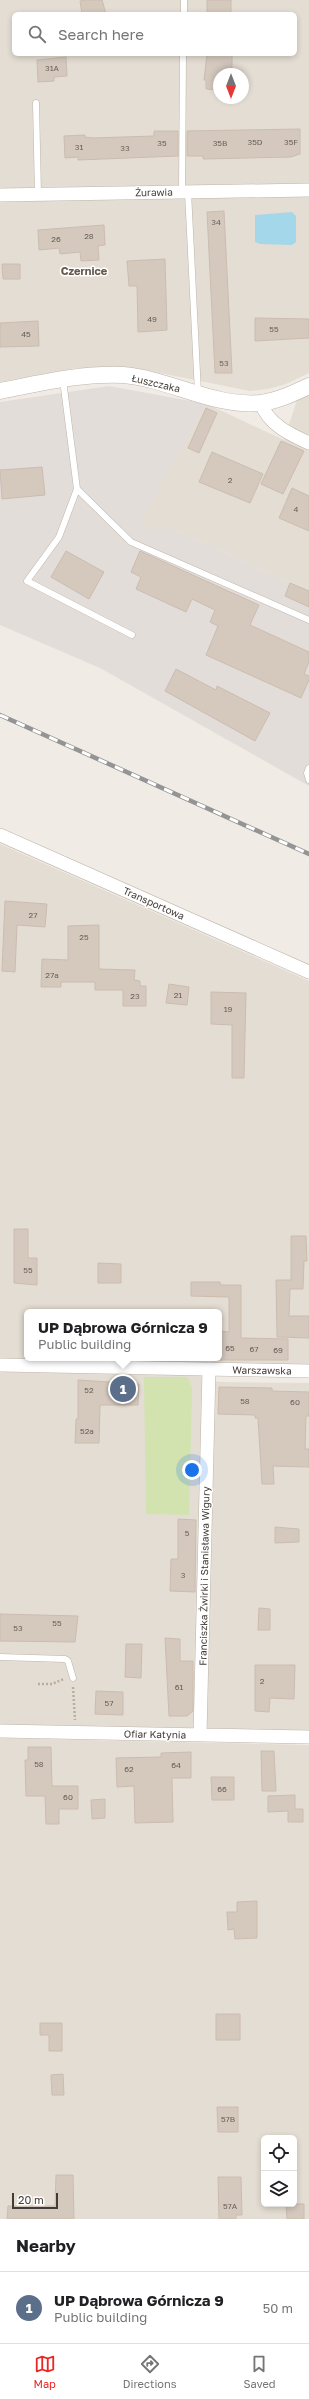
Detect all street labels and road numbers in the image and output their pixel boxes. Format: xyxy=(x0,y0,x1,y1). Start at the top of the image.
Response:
street label: Żurawia xyxy=(135,185,173,198)
street label: Łuszczaka xyxy=(131,372,181,394)
street label: Transportowa xyxy=(121,884,187,922)
street label: Warszawska xyxy=(232,1363,292,1377)
street label: Franciszka Żwirki i Stanisława Wigury xyxy=(195,1486,212,1666)
street label: Ofiar Katynia xyxy=(124,1727,186,1741)

